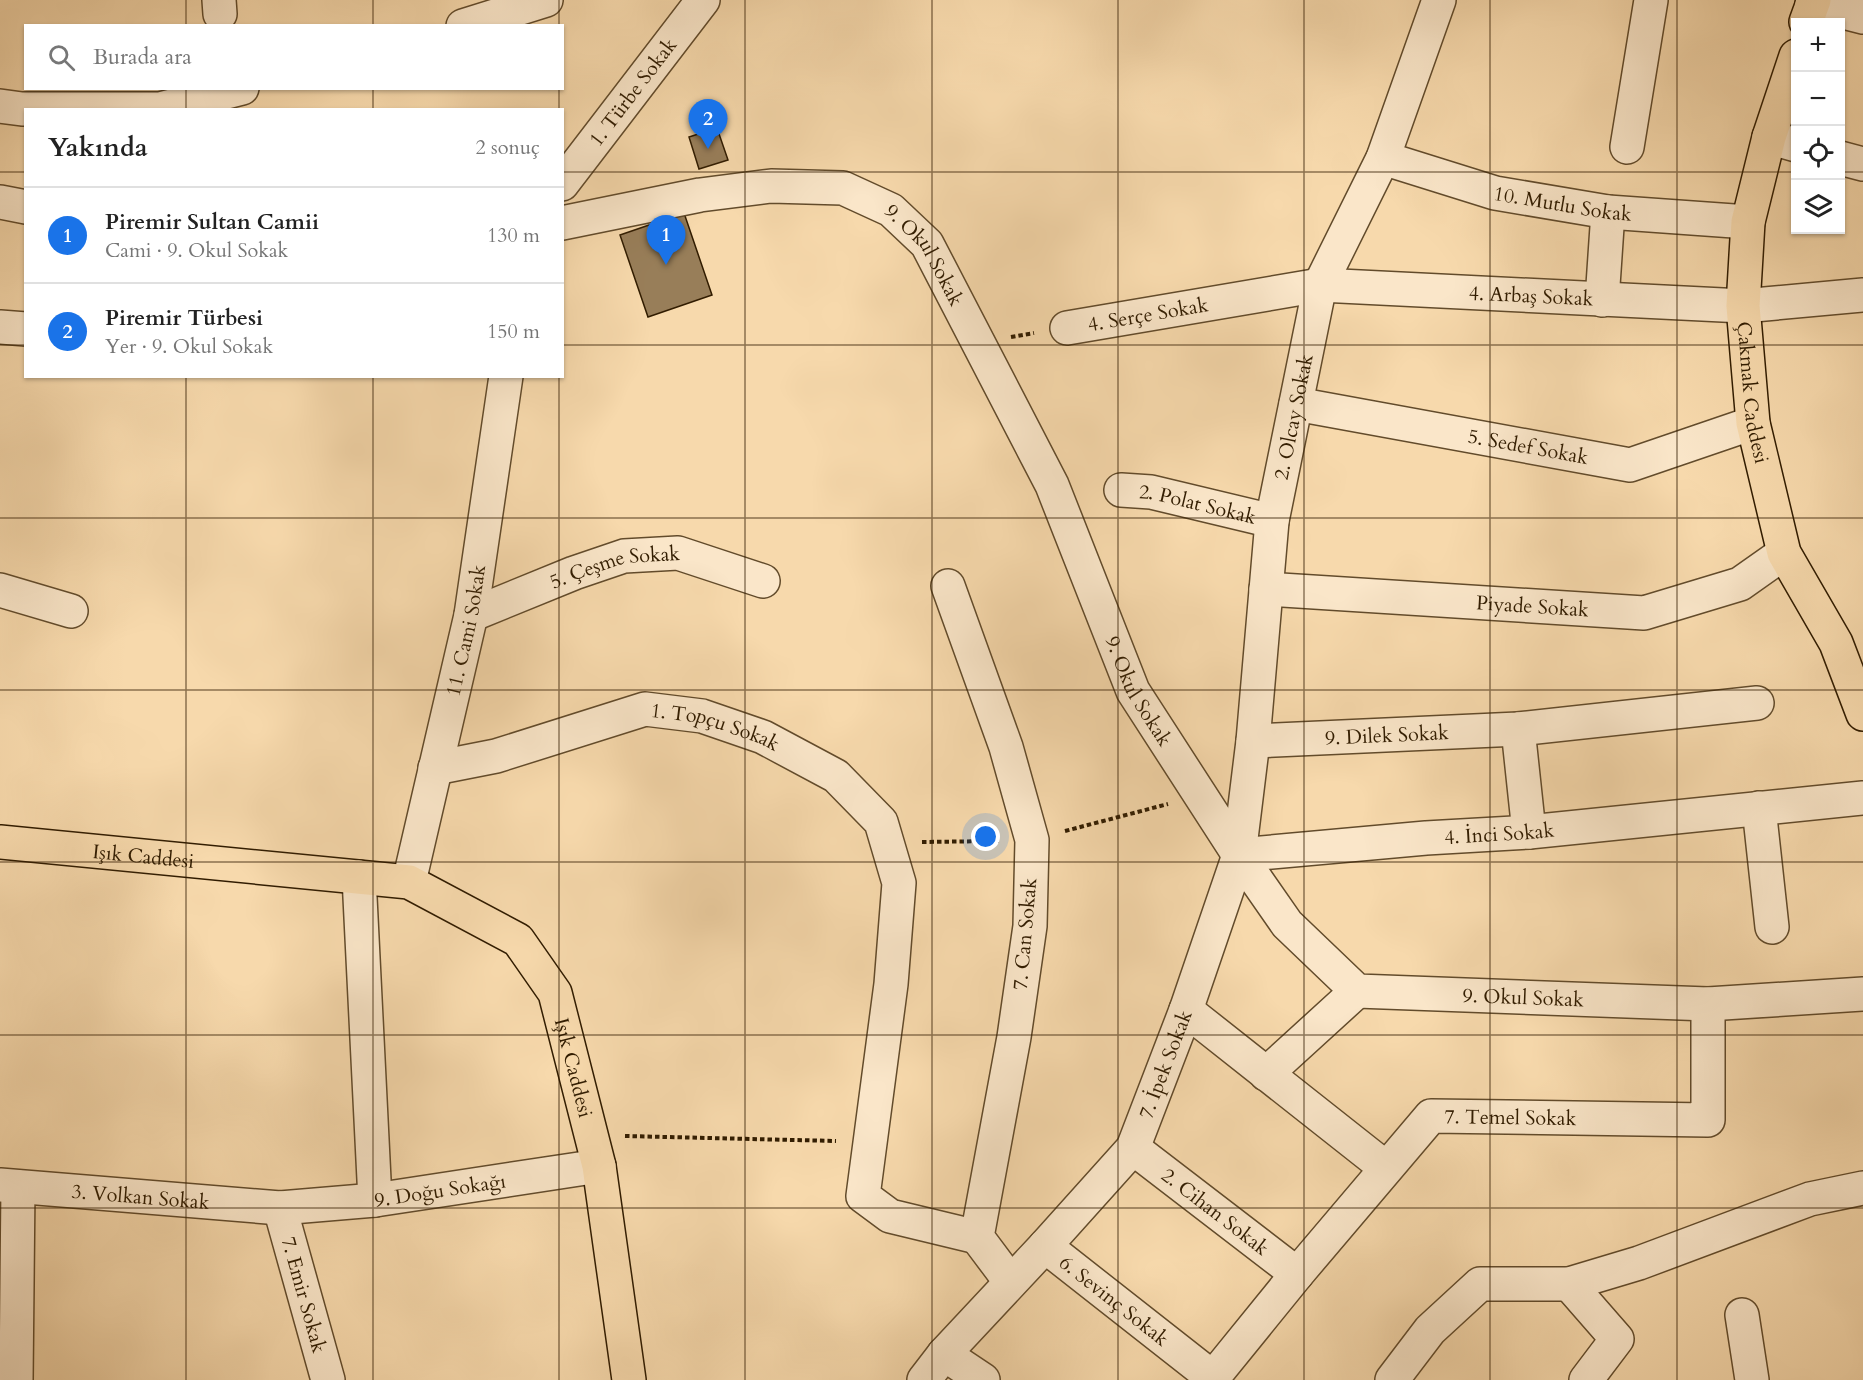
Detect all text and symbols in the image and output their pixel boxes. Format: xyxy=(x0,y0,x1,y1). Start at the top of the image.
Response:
map controls xyxy=(1791,18,1845,234)
button: + xyxy=(1791,18,1845,72)
search box xyxy=(24,24,564,90)
street label: 1. Türbe Sokak xyxy=(582,32,683,152)
icon: search xyxy=(45,41,78,74)
text: Burada ara xyxy=(93,42,192,72)
button: − xyxy=(1791,72,1845,126)
pin: 2 xyxy=(688,100,728,149)
button: locate xyxy=(1791,126,1845,180)
text: Yakında xyxy=(48,130,148,165)
text: 2 sonuç xyxy=(475,134,540,161)
street label: 10. Mutlu Sokak xyxy=(1492,180,1633,227)
button: layers xyxy=(1791,180,1845,234)
street label: 9. Okul Sokak xyxy=(879,198,970,311)
text: Piremir Sultan Camii xyxy=(105,207,319,237)
pin: 1 xyxy=(646,216,686,265)
text: 1 xyxy=(62,222,73,249)
text: 130 m xyxy=(487,222,540,249)
text: Cami · 9. Okul Sokak xyxy=(105,237,288,264)
street label: 4. Arbaş Sokak xyxy=(1468,279,1594,312)
street label: 4. Serçe Sokak xyxy=(1086,291,1210,338)
text: Piremir Türbesi xyxy=(105,303,263,333)
text: 2 xyxy=(62,318,73,345)
text: 150 m xyxy=(487,318,540,345)
street label: Çakmak Caddesi xyxy=(1731,320,1776,466)
text: Yer · 9. Okul Sokak xyxy=(105,333,273,360)
street label: 2. Olcay Sokak xyxy=(1267,351,1319,482)
street label: 5. Sedef Sokak xyxy=(1466,422,1591,471)
street label: 2. Polat Sokak xyxy=(1138,478,1259,530)
street label: 5. Çeşme Sokak xyxy=(545,539,681,595)
street label: 11. Cami Sokak xyxy=(439,563,492,699)
street label: Piyade Sokak xyxy=(1475,589,1590,623)
street label: 9. Okul Sokak xyxy=(1099,632,1179,751)
street label: 1. Topçu Sokak xyxy=(649,696,785,757)
street label: 9. Dilek Sokak xyxy=(1324,719,1450,751)
street label: 4. İnci Sokak xyxy=(1443,816,1556,850)
your location xyxy=(971,822,1000,851)
street label: Işık Caddesi xyxy=(91,838,196,874)
street label: 7. Can Sokak xyxy=(1007,877,1043,991)
street label: 9. Okul Sokak xyxy=(1462,981,1584,1013)
street label: 7. İpek Sokak xyxy=(1132,1006,1198,1123)
street label: Işık Caddesi xyxy=(548,1015,600,1121)
street label: 7. Temel Sokak xyxy=(1444,1103,1577,1132)
street label: 2. Cihan Sokak xyxy=(1156,1161,1275,1262)
street label: 9. Doğu Sokağı xyxy=(373,1167,508,1213)
street label: 3. Volkan Sokak xyxy=(70,1177,211,1216)
street label: 7. Emir Sokak xyxy=(275,1234,333,1356)
street label: 6. Sevinç Sokak xyxy=(1054,1249,1175,1352)

